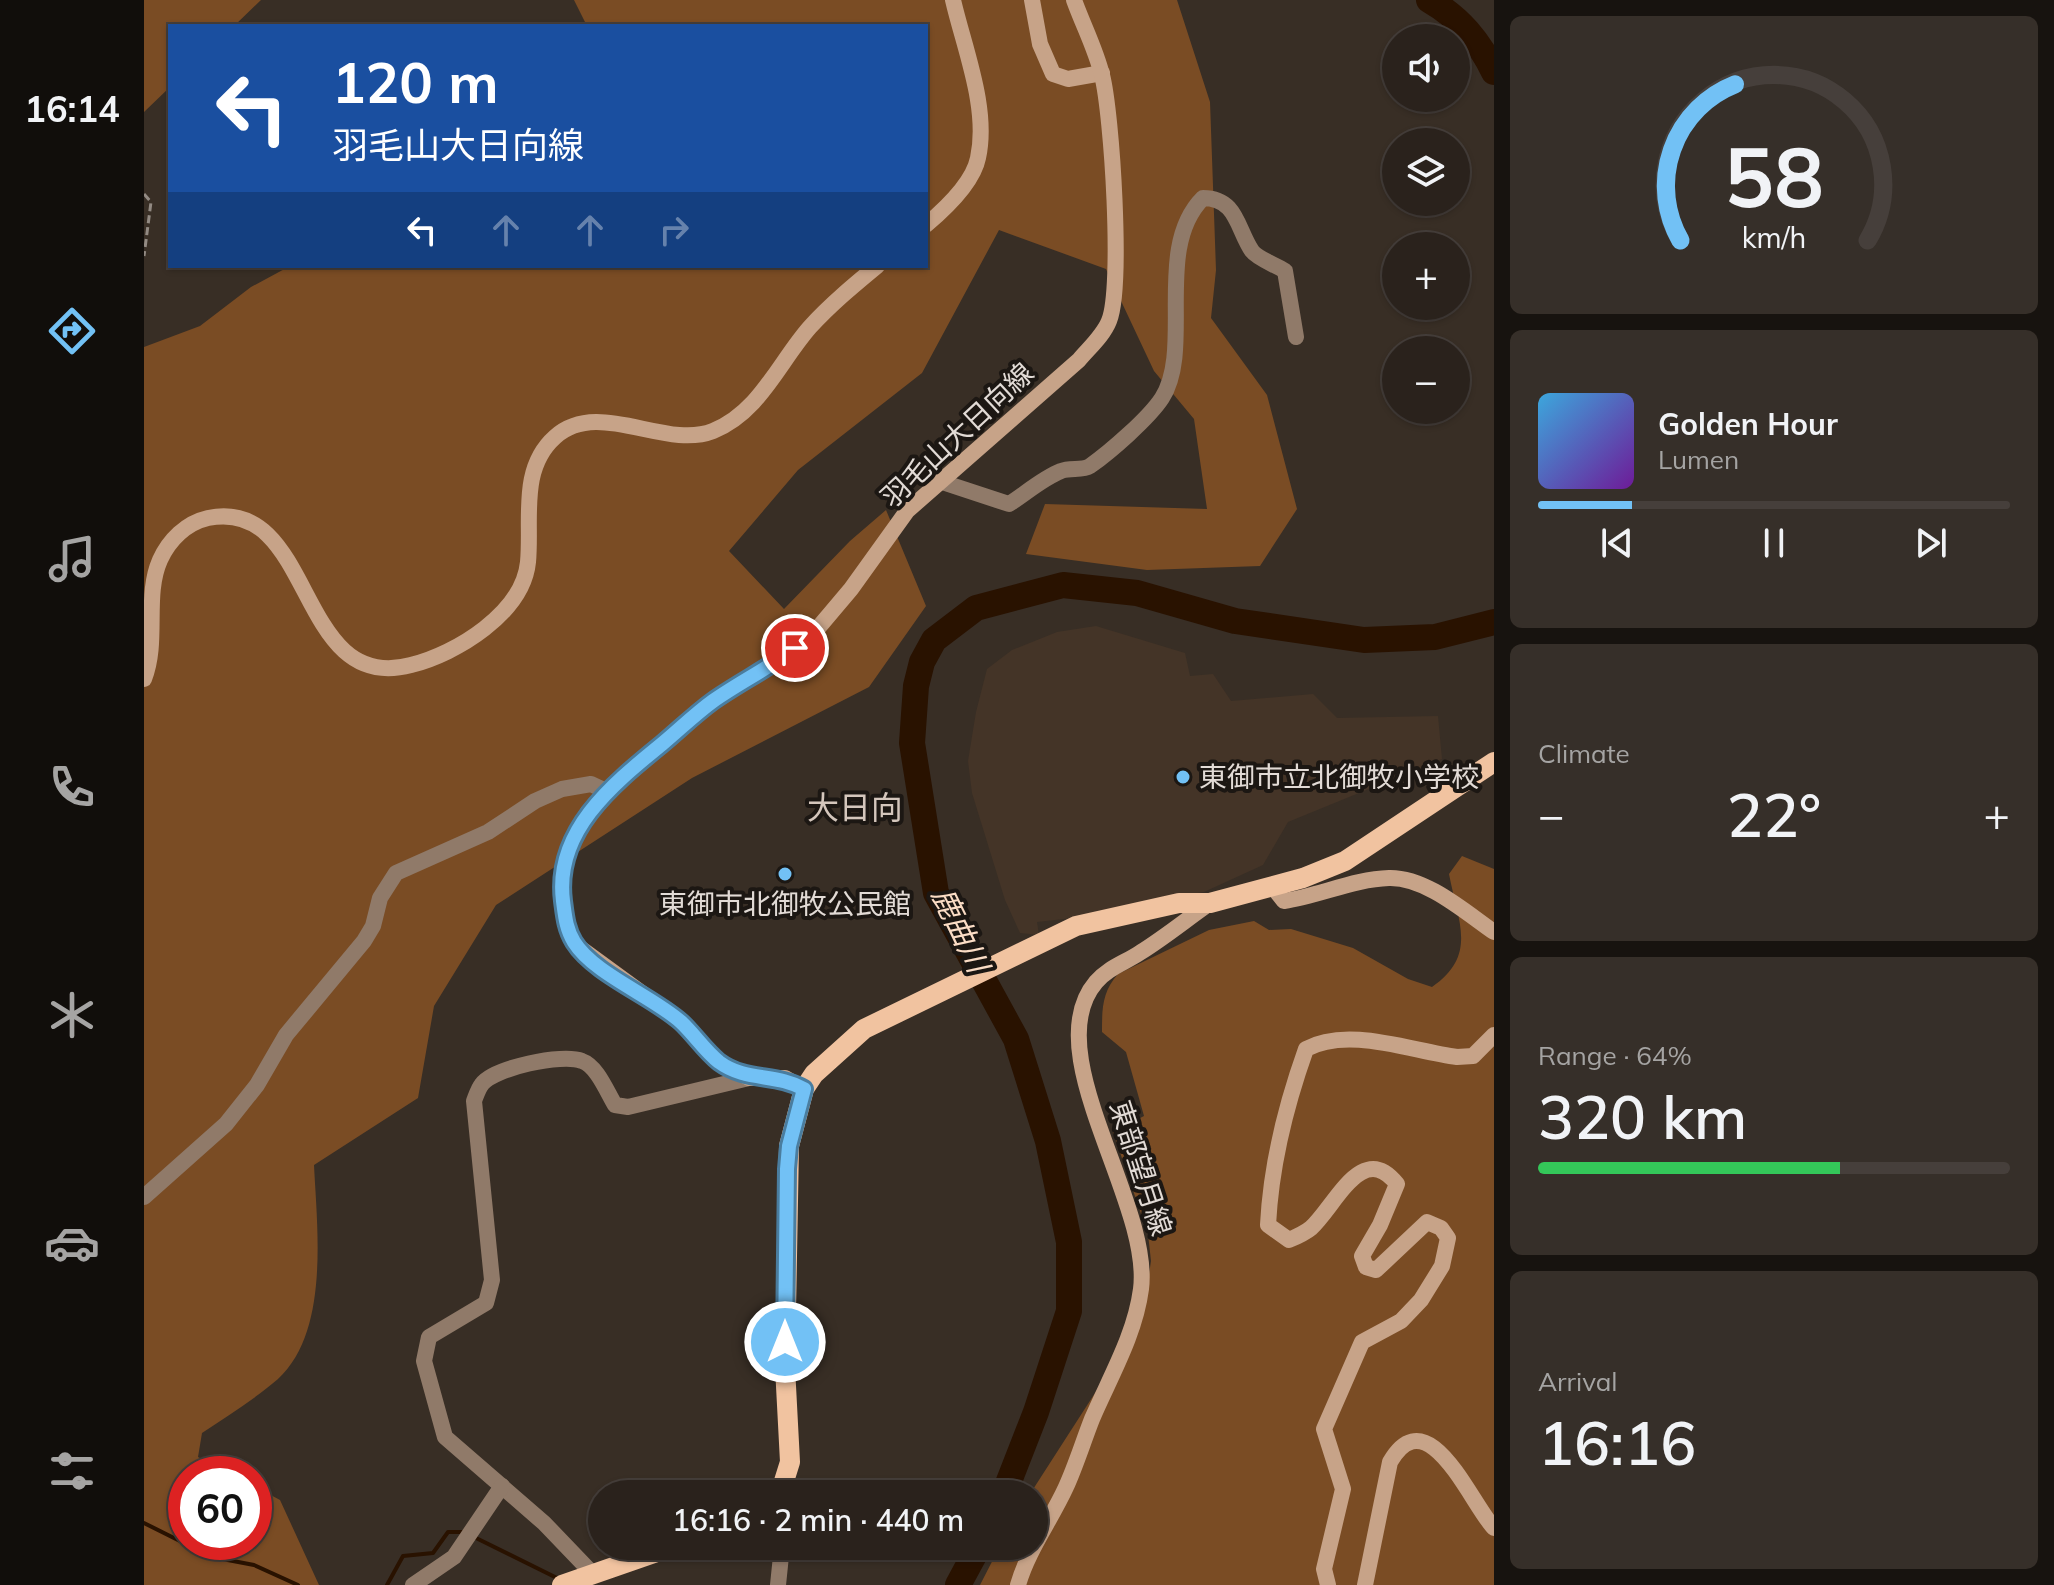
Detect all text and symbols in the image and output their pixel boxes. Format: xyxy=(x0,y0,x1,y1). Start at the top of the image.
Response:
map controls xyxy=(1382,24,1470,424)
button: sound xyxy=(1382,24,1470,112)
text: 120 m xyxy=(332,47,499,117)
icon: left xyxy=(200,56,304,160)
text: 16:14 xyxy=(24,86,120,131)
text: 羽毛山大日向線 xyxy=(332,122,584,167)
text: 58 xyxy=(1724,122,1824,227)
button: layers xyxy=(1382,128,1470,216)
icon: left xyxy=(400,208,444,252)
icon: ahead xyxy=(484,208,528,252)
icon: ahead xyxy=(568,208,612,252)
icon: right xyxy=(652,208,696,252)
text: km/h xyxy=(1742,219,1806,255)
button: + xyxy=(1382,232,1470,320)
icon: directions xyxy=(44,303,100,359)
button: − xyxy=(1382,336,1470,424)
street label: 羽毛山大日向線 xyxy=(873,355,1040,514)
text: Golden Hour xyxy=(1658,405,1838,443)
text: Lumen xyxy=(1658,443,1739,476)
icon: previous xyxy=(1595,521,1639,565)
icon: pause xyxy=(1752,521,1796,565)
icon: next xyxy=(1909,521,1953,565)
icon: music xyxy=(44,531,100,587)
pin xyxy=(761,614,829,682)
icon: arrive xyxy=(773,626,817,670)
text: Climate xyxy=(1538,737,1630,770)
icon: phone xyxy=(44,759,100,815)
place label: 東御市立北御牧小学校 xyxy=(1199,759,1479,794)
marker: 東御市立北御牧小学校 xyxy=(1174,768,1192,786)
text: 22° xyxy=(1727,777,1821,852)
district label: 大日向 xyxy=(807,787,903,827)
text: − xyxy=(1538,787,1564,842)
text: + xyxy=(1984,787,2010,842)
marker: 東御市北御牧公民館 xyxy=(776,865,794,883)
water label: 鹿曲川 xyxy=(924,881,999,981)
place label: 東御市北御牧公民館 xyxy=(659,886,911,921)
icon: climate xyxy=(44,987,100,1043)
text: Range · 64% xyxy=(1538,1039,1692,1072)
text: 320 km xyxy=(1538,1079,1747,1154)
street label: 東部望月線 xyxy=(1103,1096,1180,1240)
icon: car xyxy=(44,1215,100,1271)
position arrow xyxy=(743,1300,827,1384)
text: Arrival xyxy=(1538,1365,1618,1398)
text: 16:16 xyxy=(1538,1405,1696,1480)
icon: filters xyxy=(44,1443,100,1499)
speed limit sign: 60 xyxy=(168,1456,272,1560)
text: 16:16 · 2 min · 440 m xyxy=(672,1501,964,1539)

